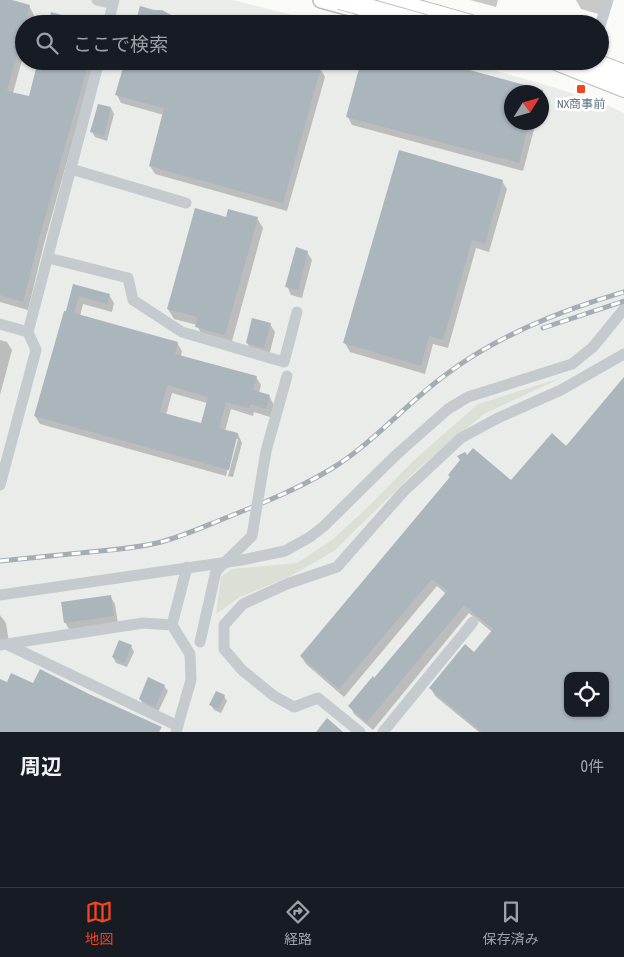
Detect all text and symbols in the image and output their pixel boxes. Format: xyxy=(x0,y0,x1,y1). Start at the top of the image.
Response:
search box xyxy=(15,15,609,70)
icon: search xyxy=(33,29,61,57)
text: ここで検索 xyxy=(73,33,168,55)
marker: NX商事前 xyxy=(575,83,587,95)
north arrow xyxy=(504,85,549,130)
place label: NX商事前 xyxy=(557,97,605,111)
map controls xyxy=(564,672,609,717)
button: locate xyxy=(564,672,609,717)
text: 周辺 xyxy=(20,754,62,778)
text: 0件 xyxy=(580,757,604,775)
tab: 地図 xyxy=(85,898,113,948)
tab: 経路 xyxy=(284,898,312,948)
tab: 保存済み xyxy=(483,898,539,948)

